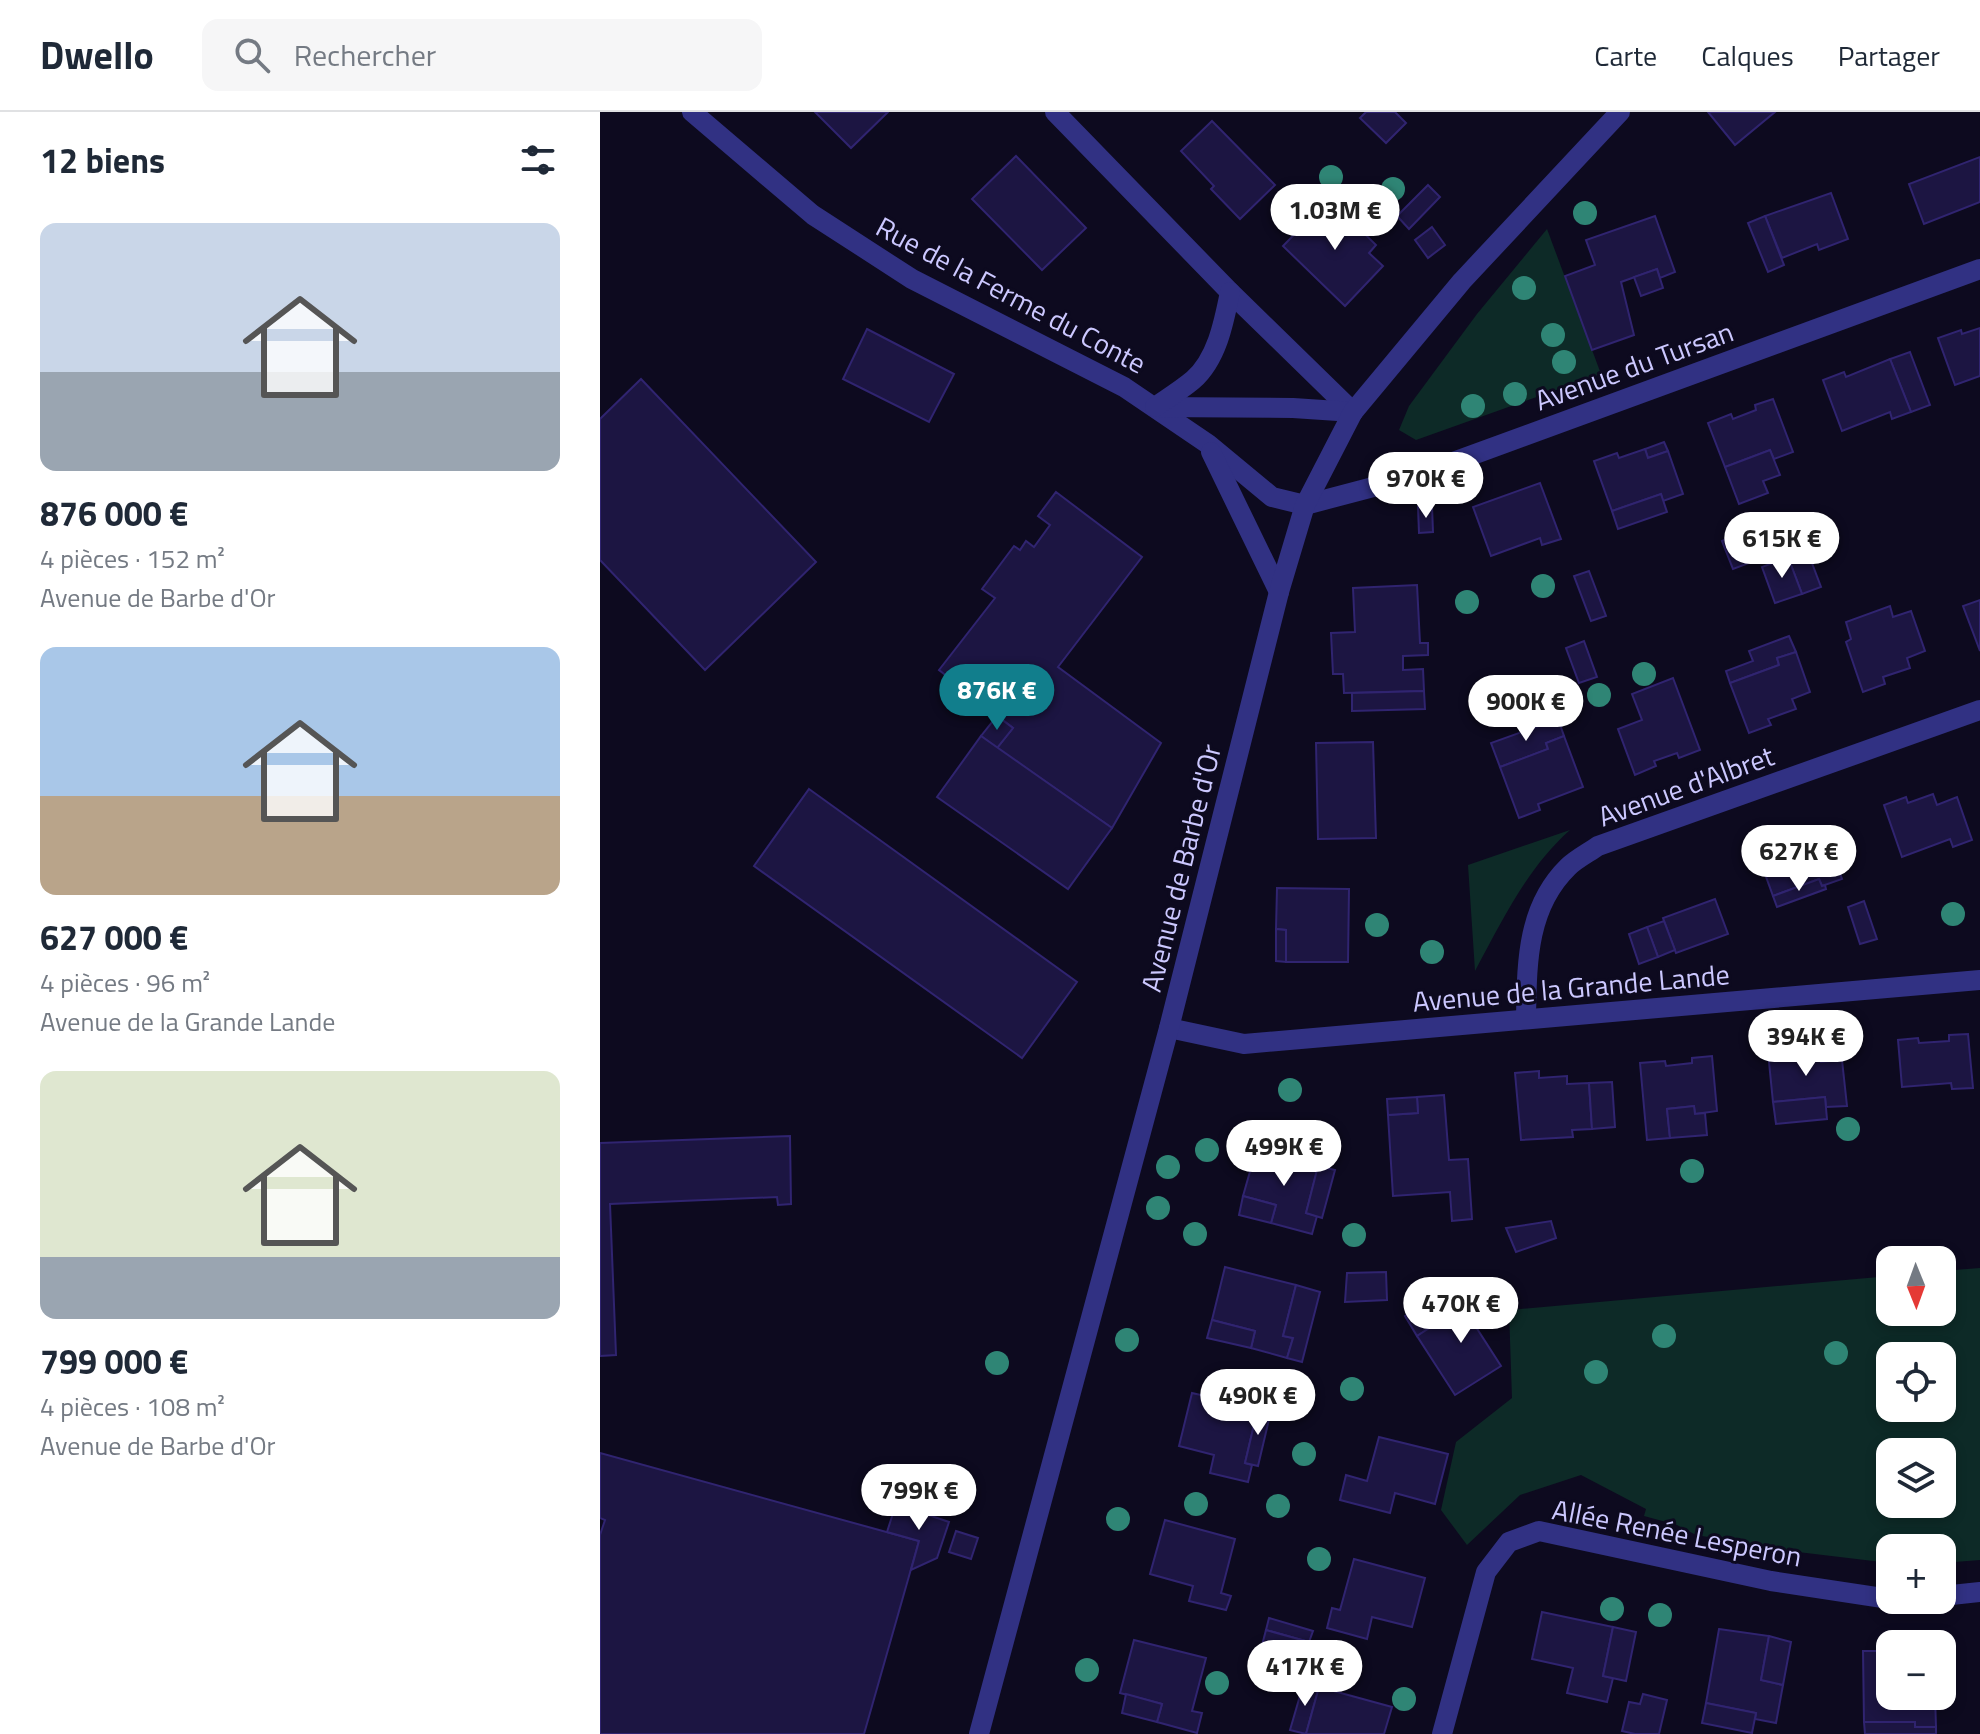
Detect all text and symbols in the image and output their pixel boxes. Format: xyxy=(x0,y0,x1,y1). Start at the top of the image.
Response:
search box xyxy=(202,19,762,91)
text: Dwello xyxy=(40,26,154,84)
text: Rechercher xyxy=(294,32,436,78)
icon: search xyxy=(230,33,274,77)
text: Carte xyxy=(1594,34,1657,77)
text: Calques xyxy=(1701,34,1794,77)
text: Partager xyxy=(1838,34,1940,77)
text: 12 biens xyxy=(40,134,165,186)
icon: filters xyxy=(516,138,560,182)
pin: 1.03M € xyxy=(1261,184,1409,252)
text: 1.03M € xyxy=(1289,190,1381,229)
street label: Rue de la Ferme du Conte xyxy=(869,205,1154,384)
icon: home xyxy=(228,275,372,419)
street label: Avenue du Tursan xyxy=(1528,310,1739,421)
pin: 970K € xyxy=(1361,452,1491,520)
text: 970K € xyxy=(1386,458,1466,497)
text: 876 000 € xyxy=(40,487,188,539)
pin: 615K € xyxy=(1717,512,1847,580)
text: 615K € xyxy=(1742,518,1822,557)
text: 4 pièces · 152 m² xyxy=(40,539,225,578)
text: Avenue de Barbe d'Or xyxy=(40,578,276,617)
pin: 876K € xyxy=(932,664,1062,732)
text: 876K € xyxy=(957,670,1037,709)
pin: 900K € xyxy=(1461,675,1591,743)
text: 900K € xyxy=(1486,681,1566,720)
icon: home xyxy=(228,699,372,843)
street label: Avenue d'Albret xyxy=(1592,734,1780,837)
street label: Avenue de Barbe d'Or xyxy=(1129,739,1232,996)
pin: 627K € xyxy=(1734,825,1864,893)
text: 627K € xyxy=(1759,831,1839,870)
text: 627 000 € xyxy=(40,911,188,963)
street label: Avenue de la Grande Lande xyxy=(1411,952,1731,1023)
text: 4 pièces · 96 m² xyxy=(40,963,210,1002)
text: Avenue de la Grande Lande xyxy=(40,1002,335,1041)
pin: 394K € xyxy=(1741,1010,1871,1078)
text: 394K € xyxy=(1766,1016,1846,1055)
pin: 499K € xyxy=(1219,1120,1349,1188)
icon: home xyxy=(228,1123,372,1267)
text: 499K € xyxy=(1244,1126,1324,1165)
north arrow xyxy=(1876,1246,1956,1326)
map controls xyxy=(1876,1246,1956,1710)
pin: 470K € xyxy=(1396,1277,1526,1345)
text: 470K € xyxy=(1421,1283,1501,1322)
text: 799 000 € xyxy=(40,1335,188,1387)
button: locate xyxy=(1876,1342,1956,1422)
pin: 490K € xyxy=(1193,1369,1323,1437)
text: 490K € xyxy=(1218,1375,1298,1414)
text: 4 pièces · 108 m² xyxy=(40,1387,225,1426)
text: Avenue de Barbe d'Or xyxy=(40,1426,276,1465)
button: layers xyxy=(1876,1438,1956,1518)
pin: 799K € xyxy=(854,1464,984,1532)
text: 799K € xyxy=(879,1470,959,1509)
street label: Allée Renée Lesperon xyxy=(1549,1487,1805,1578)
button: + xyxy=(1876,1534,1956,1614)
button: − xyxy=(1876,1630,1956,1710)
pin: 417K € xyxy=(1240,1640,1370,1708)
text: 417K € xyxy=(1265,1646,1345,1685)

